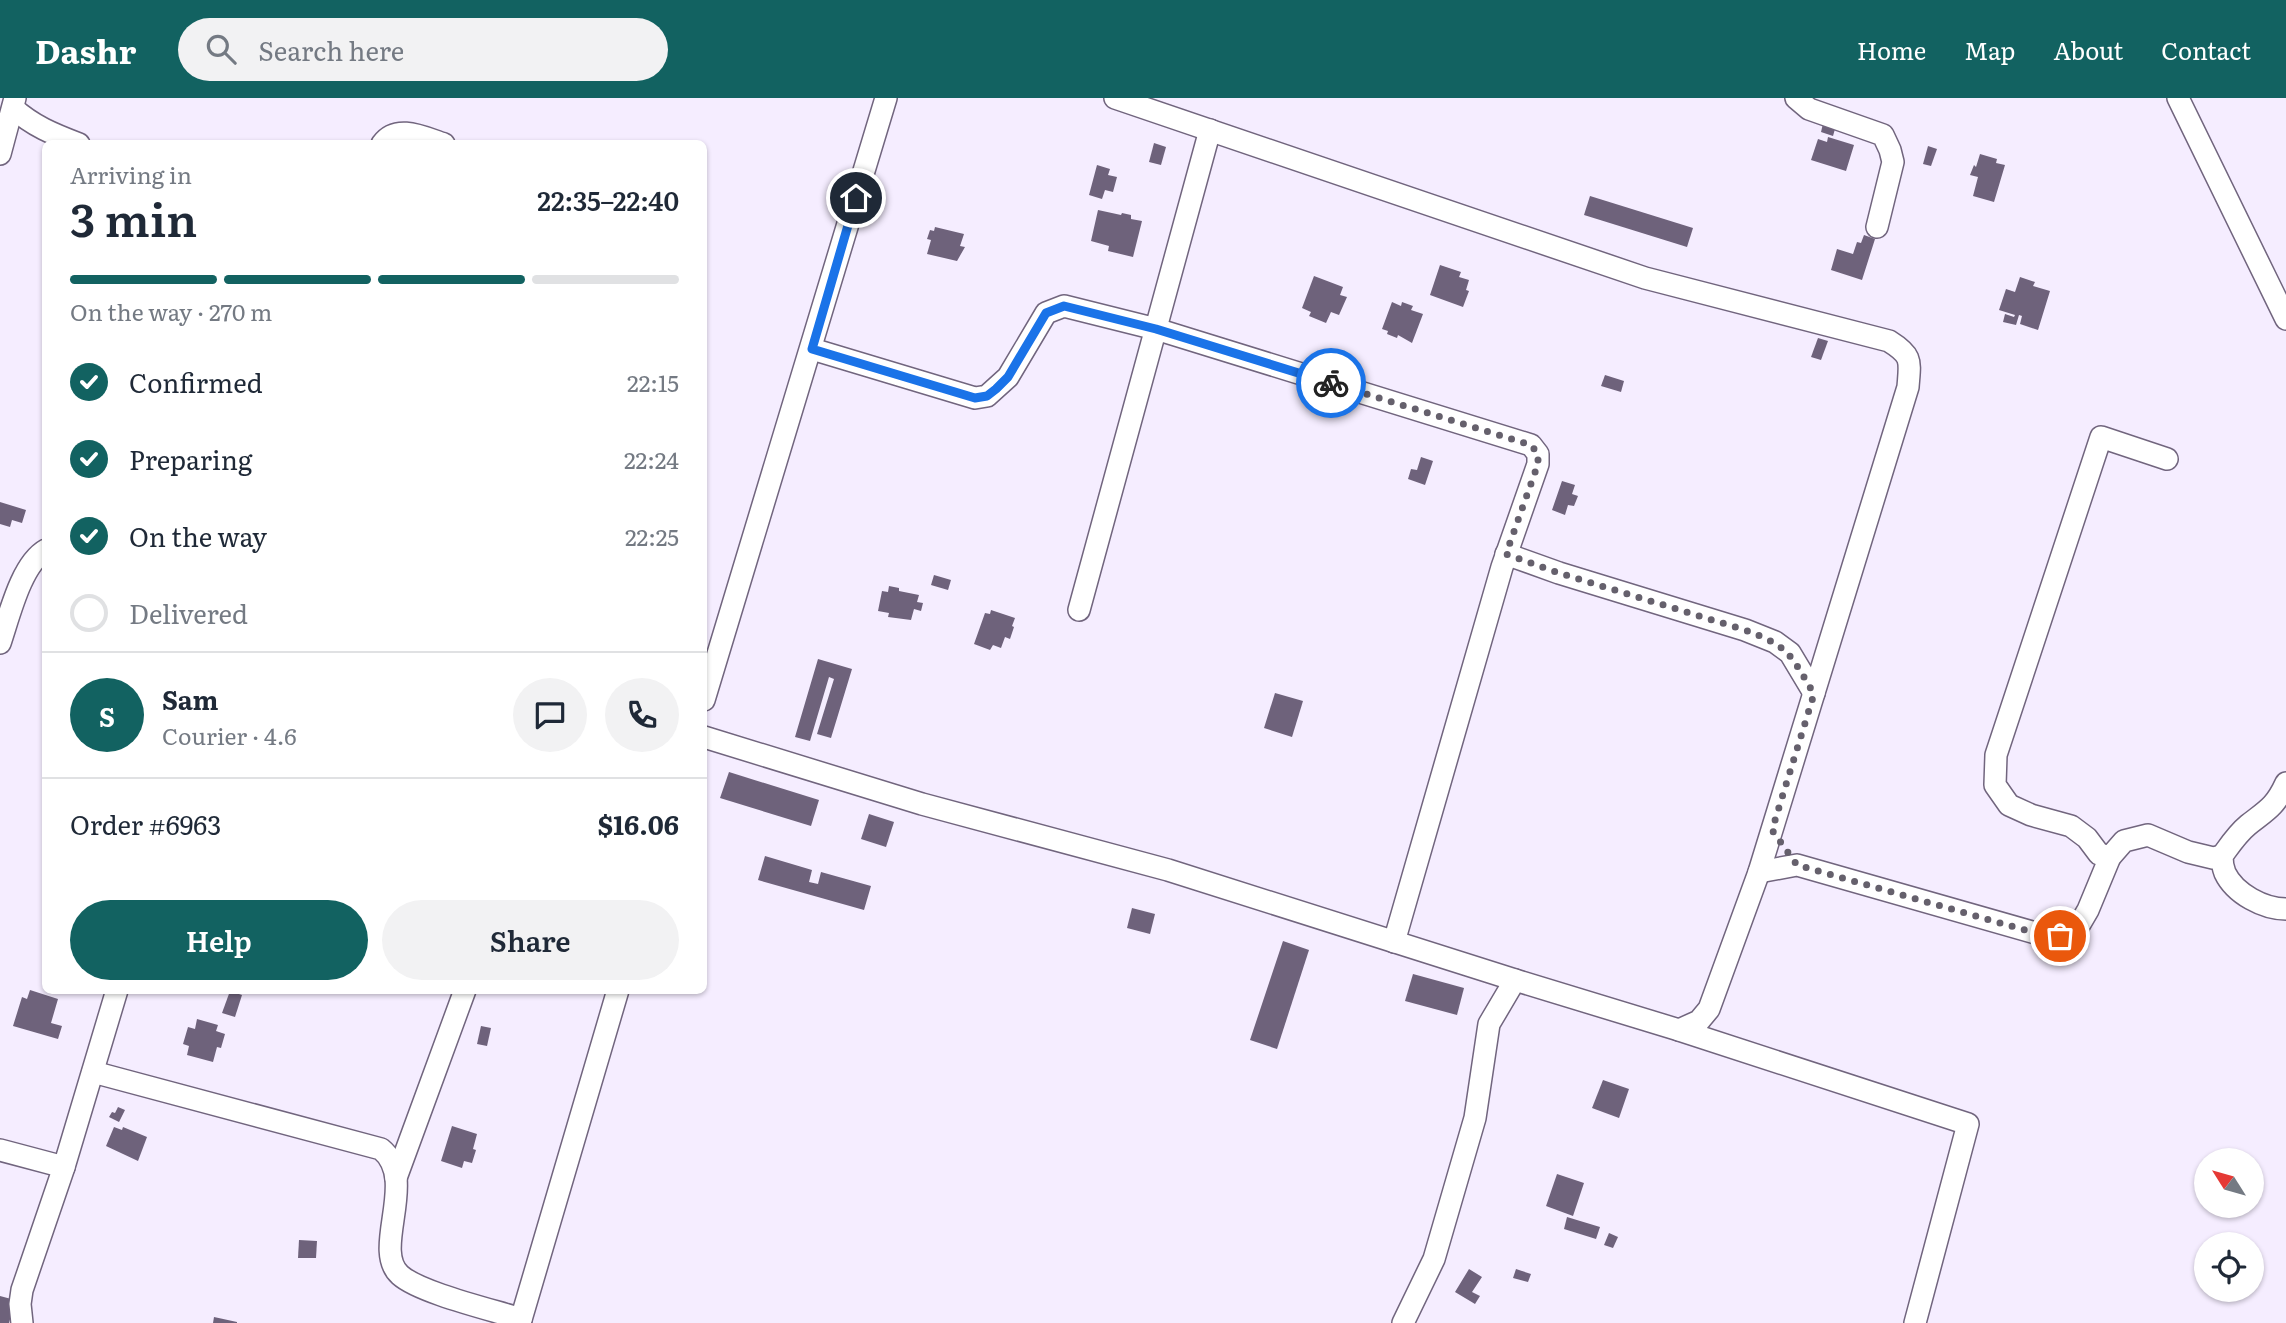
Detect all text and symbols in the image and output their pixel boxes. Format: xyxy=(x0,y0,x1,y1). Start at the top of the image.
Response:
search box xyxy=(178,18,668,81)
text: Dashr xyxy=(35,25,136,74)
icon: search xyxy=(202,30,240,68)
text: Search here xyxy=(258,30,404,69)
text: Home xyxy=(1857,32,1926,67)
text: Map xyxy=(1964,32,2015,67)
text: About xyxy=(2053,32,2123,67)
text: Contact xyxy=(2161,32,2251,67)
text: Arriving in xyxy=(70,157,192,191)
pin xyxy=(826,168,886,228)
icon: home xyxy=(837,179,875,217)
text: 22:35–22:40 xyxy=(537,180,679,219)
text: 3 min xyxy=(70,183,197,251)
text: On the way · 270 m xyxy=(70,294,272,328)
courier xyxy=(1296,348,1366,418)
text: Confirmed xyxy=(129,362,263,401)
icon: check xyxy=(70,363,108,401)
icon: bike xyxy=(1312,364,1350,402)
text: 22:15 xyxy=(627,365,679,399)
text: Preparing xyxy=(129,439,252,478)
icon: check xyxy=(70,440,108,478)
text: 22:24 xyxy=(624,442,679,476)
text: On the way xyxy=(129,516,267,555)
icon: check xyxy=(70,517,108,555)
text: 22:25 xyxy=(625,519,679,553)
text: Delivered xyxy=(129,593,248,632)
button: chat xyxy=(513,678,587,752)
button: phone xyxy=(605,678,679,752)
text: Sam xyxy=(162,679,218,718)
text: S xyxy=(99,696,115,735)
text: Courier · 4.6 xyxy=(162,718,297,752)
text: Order #6963 xyxy=(70,804,221,843)
text: $16.06 xyxy=(598,804,679,843)
button: Help xyxy=(70,900,368,980)
button: Share xyxy=(382,900,679,980)
pin xyxy=(2030,906,2090,966)
icon: bag xyxy=(2041,917,2079,955)
north arrow xyxy=(2194,1148,2264,1218)
map controls xyxy=(2194,1148,2264,1302)
button: locate xyxy=(2194,1232,2264,1302)

